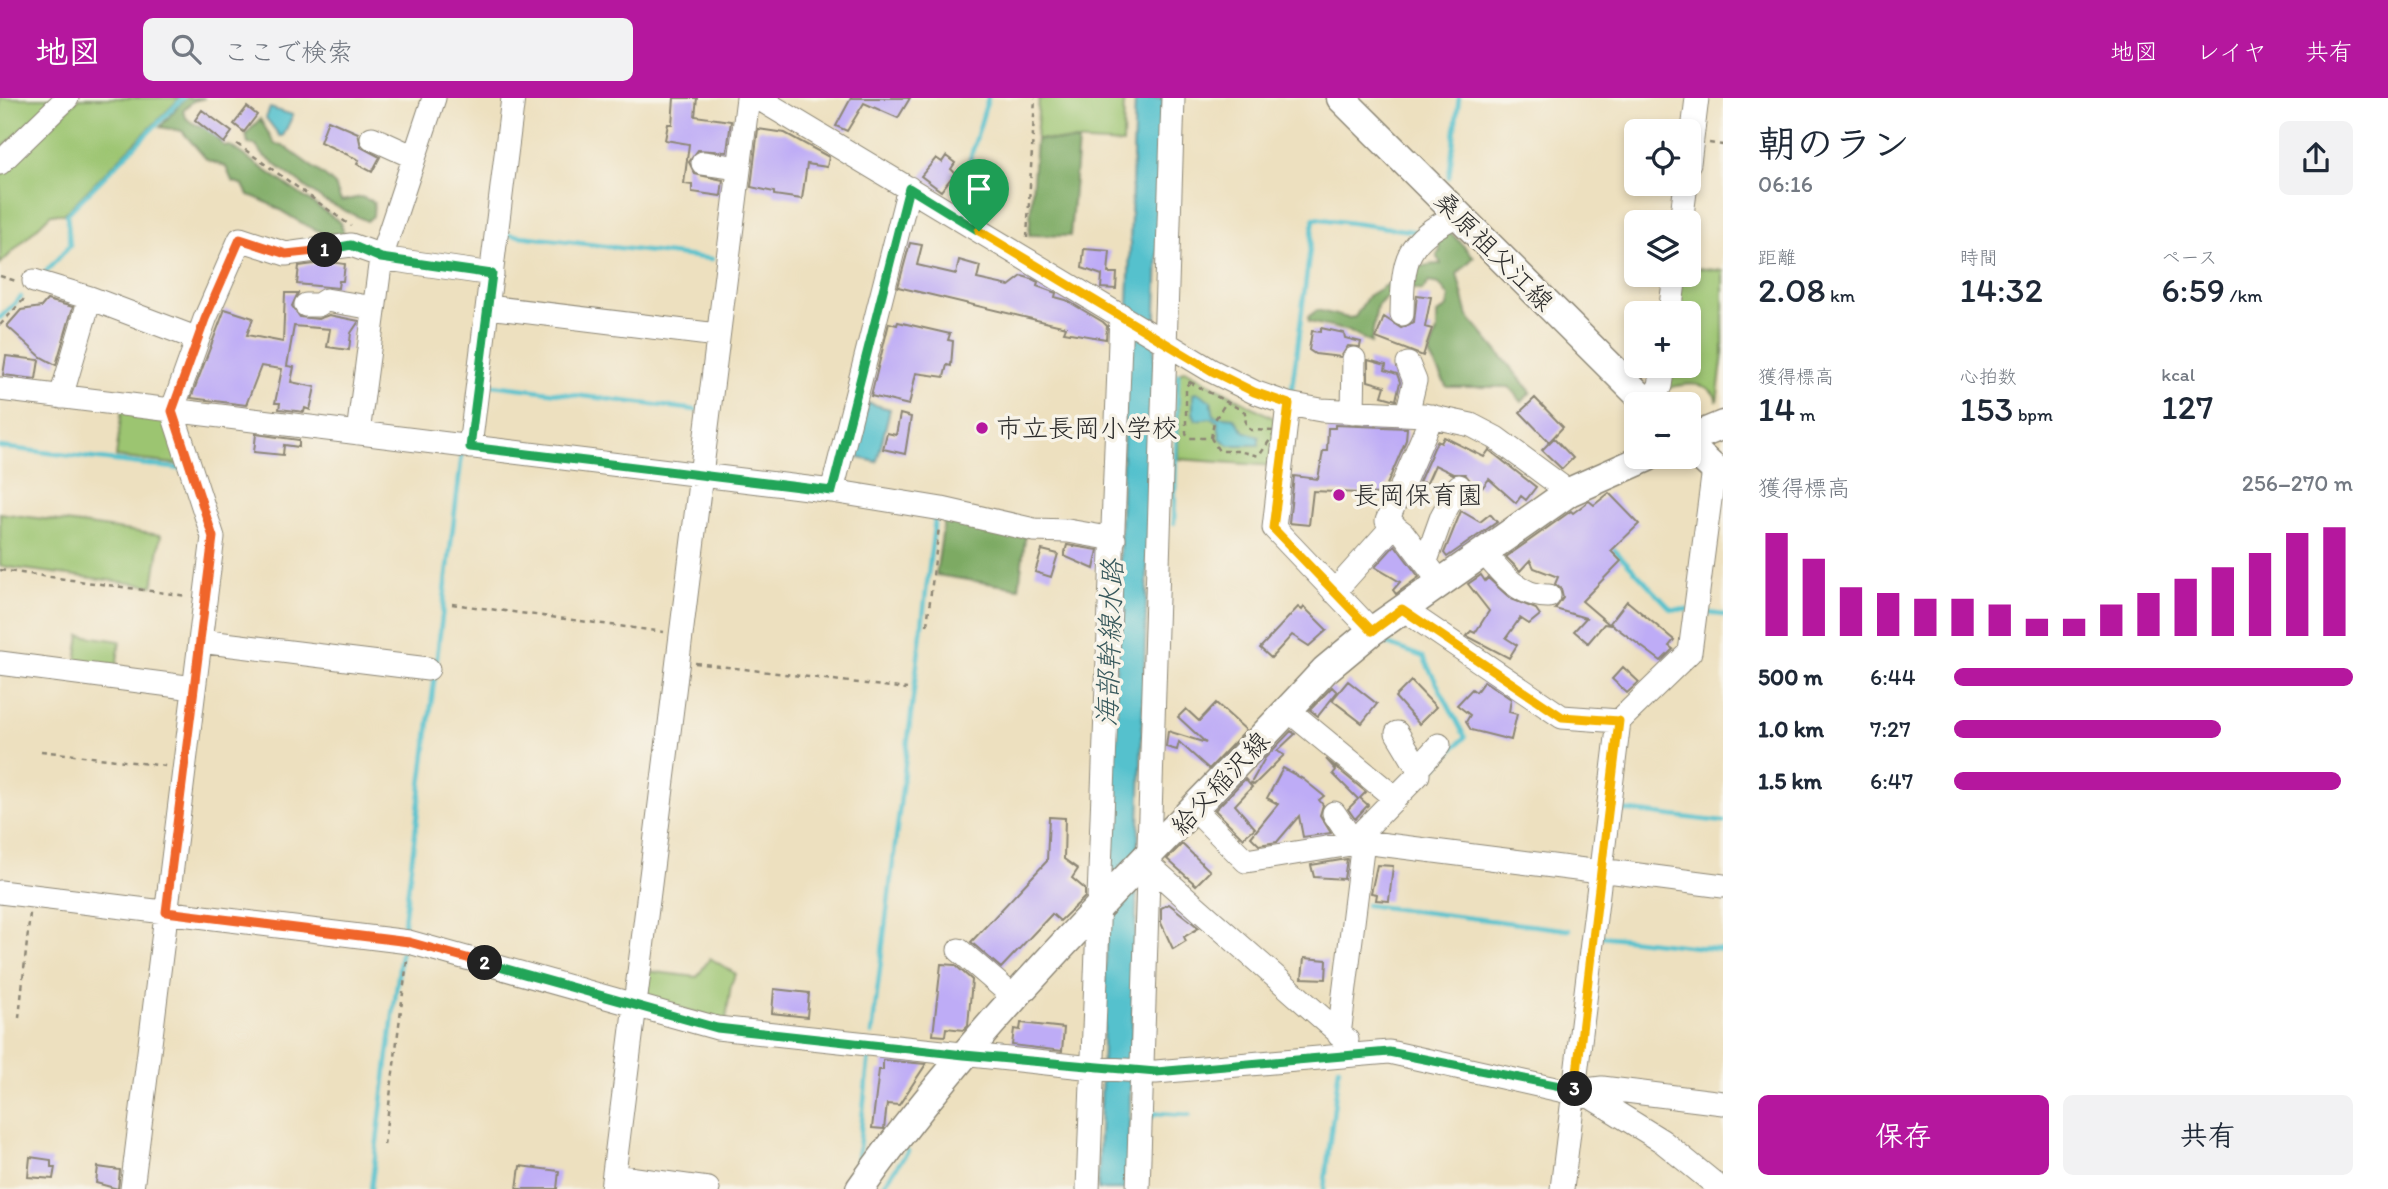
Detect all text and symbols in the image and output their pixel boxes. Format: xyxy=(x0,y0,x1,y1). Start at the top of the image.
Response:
search box xyxy=(143,18,633,81)
icon: search xyxy=(167,30,205,68)
text: 地図 xyxy=(35,32,101,71)
text: ここで検索 xyxy=(223,36,353,68)
text: 地図 xyxy=(2110,37,2158,66)
text: レイヤ xyxy=(2196,37,2267,66)
text: 共有 xyxy=(2305,37,2353,66)
map controls xyxy=(1624,119,1701,469)
button: locate xyxy=(1624,119,1701,196)
text: 朝のラン xyxy=(1758,121,1910,167)
button: share xyxy=(2279,121,2353,195)
pin xyxy=(949,159,1009,231)
icon: arrive xyxy=(960,170,998,208)
text: 06:16 xyxy=(1758,170,1813,198)
street label: 桑原祖父江線 xyxy=(1428,185,1560,317)
button: layers xyxy=(1624,210,1701,287)
pin: 1 xyxy=(308,232,342,268)
text: 1 xyxy=(320,238,329,261)
text: 距離 xyxy=(1758,246,1796,269)
text: 時間 xyxy=(1960,246,1998,269)
text: ペース xyxy=(2161,246,2217,269)
text: 2.08 xyxy=(1758,269,1826,311)
text: 14:32 xyxy=(1960,269,2043,311)
text: 6:59 xyxy=(2161,269,2225,311)
text: km xyxy=(1826,284,1855,307)
text: /km xyxy=(2225,284,2263,307)
button: + xyxy=(1624,301,1701,378)
text: kcal xyxy=(2161,363,2195,386)
text: 獲得標高 xyxy=(1758,365,1834,388)
text: 心拍数 xyxy=(1960,365,2017,388)
text: 127 xyxy=(2161,386,2213,428)
text: 14 xyxy=(1758,388,1795,430)
text: 153 xyxy=(1960,388,2013,430)
button: − xyxy=(1624,392,1701,469)
text: m xyxy=(1795,403,1816,426)
text: bpm xyxy=(2013,403,2053,426)
place label: 市立長岡小学校 xyxy=(996,412,1178,444)
marker: 市立長岡小学校 xyxy=(974,420,990,436)
text: 256–270 m xyxy=(2242,469,2353,497)
text: 獲得標高 xyxy=(1758,474,1850,502)
place label: 長岡保育園 xyxy=(1353,479,1483,511)
marker: 長岡保育園 xyxy=(1331,487,1347,503)
water label: 海部幹線水路 xyxy=(1089,556,1129,728)
text: 500 m xyxy=(1758,663,1823,691)
text: 6:44 xyxy=(1870,663,1915,691)
text: 1.0 km xyxy=(1758,715,1824,743)
text: 7:27 xyxy=(1870,715,1911,743)
street label: 給父稲沢線 xyxy=(1164,725,1276,841)
text: 1.5 km xyxy=(1758,767,1822,795)
text: 6:47 xyxy=(1870,767,1913,795)
pin: 2 xyxy=(468,946,503,980)
text: 2 xyxy=(480,951,490,974)
pin: 3 xyxy=(1558,1072,1592,1107)
text: 3 xyxy=(1569,1077,1580,1100)
button: 保存 xyxy=(1758,1095,2049,1175)
button: 共有 xyxy=(2063,1095,2353,1175)

